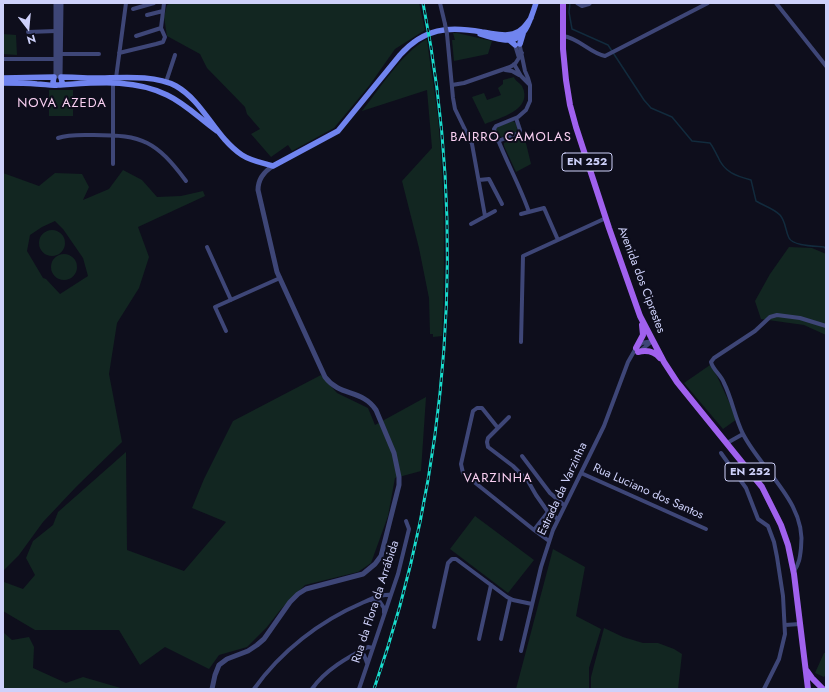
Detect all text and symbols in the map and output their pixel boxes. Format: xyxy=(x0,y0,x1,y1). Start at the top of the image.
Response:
north arrow xyxy=(8,8,48,48)
text: N xyxy=(25,31,38,48)
district label: NOVA AZEDA xyxy=(17,96,107,112)
district label: BAIRRO CAMOLAS xyxy=(450,130,572,146)
road number: EN 252 xyxy=(562,153,612,171)
street label: Avenida dos Ciprestes xyxy=(614,225,668,335)
street label: Estrada da Varzinha xyxy=(535,440,591,538)
street label: Rua Luciano dos Santos xyxy=(590,461,706,523)
road number: EN 252 xyxy=(725,463,775,481)
district label: VARZINHA xyxy=(463,471,533,487)
street label: Rua da Flora da Arrábida xyxy=(349,539,403,665)

